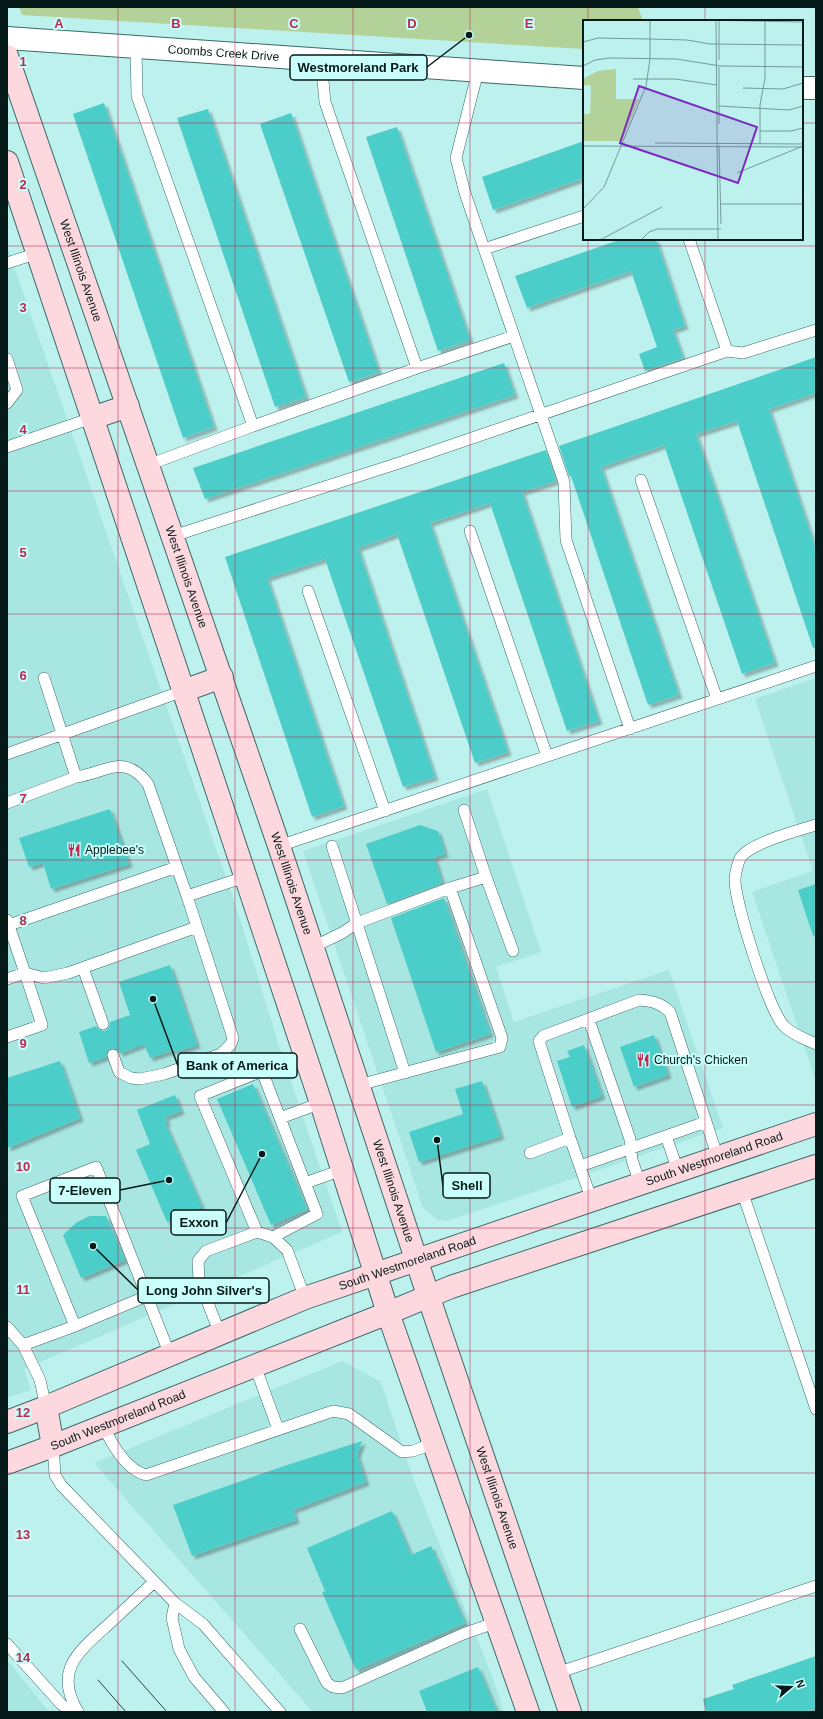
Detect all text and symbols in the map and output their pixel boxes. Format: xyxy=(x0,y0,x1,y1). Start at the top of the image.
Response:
text: A xyxy=(54,16,64,31)
text: B xyxy=(171,16,181,31)
text: C xyxy=(289,16,299,31)
text: D xyxy=(407,16,417,31)
text: E xyxy=(525,16,534,31)
inset map xyxy=(583,20,803,240)
street label: Coombs Creek Drive xyxy=(167,42,280,64)
text: 1 xyxy=(19,54,27,69)
callout: Westmoreland Park xyxy=(290,55,427,80)
text: Westmoreland Park xyxy=(297,60,419,75)
text: 2 xyxy=(19,177,27,192)
street label: West Illinois Avenue xyxy=(57,218,105,324)
text: 3 xyxy=(19,300,27,315)
text: 4 xyxy=(19,422,27,437)
street label: West Illinois Avenue xyxy=(162,524,211,630)
text: 5 xyxy=(19,545,27,560)
text: 6 xyxy=(19,668,27,683)
text: 7 xyxy=(19,791,27,806)
street label: West Illinois Avenue xyxy=(268,830,315,937)
restaurant icon: Applebee's xyxy=(66,842,82,858)
place label: Applebee's xyxy=(85,843,144,857)
text: 8 xyxy=(19,913,27,928)
text: 9 xyxy=(19,1036,27,1051)
restaurant icon: Church's Chicken xyxy=(635,1052,651,1068)
callout: Bank of America xyxy=(178,1053,297,1078)
place label: Church's Chicken xyxy=(654,1053,748,1067)
text: Bank of America xyxy=(186,1058,289,1073)
street label: South Westmoreland Road xyxy=(644,1129,785,1189)
street label: West Illinois Avenue xyxy=(370,1138,417,1244)
text: 10 xyxy=(16,1159,30,1174)
callout: Shell xyxy=(443,1173,490,1198)
callout: 7-Eleven xyxy=(50,1178,120,1203)
text: Shell xyxy=(451,1178,483,1193)
text: 7-Eleven xyxy=(58,1183,112,1198)
callout: Exxon xyxy=(171,1210,226,1235)
text: Exxon xyxy=(179,1215,219,1230)
street label: South Westmoreland Road xyxy=(337,1233,478,1293)
callout: Long John Silver's xyxy=(138,1278,269,1303)
text: 11 xyxy=(16,1282,30,1297)
text: Long John Silver's xyxy=(146,1283,262,1298)
street label: South Westmoreland Road xyxy=(48,1387,188,1453)
text: 12 xyxy=(16,1405,30,1420)
street label: West Illinois Avenue xyxy=(473,1445,521,1551)
text: 13 xyxy=(16,1527,30,1542)
text: 14 xyxy=(16,1650,31,1665)
north arrow xyxy=(771,1667,811,1707)
text: N xyxy=(793,1678,807,1690)

